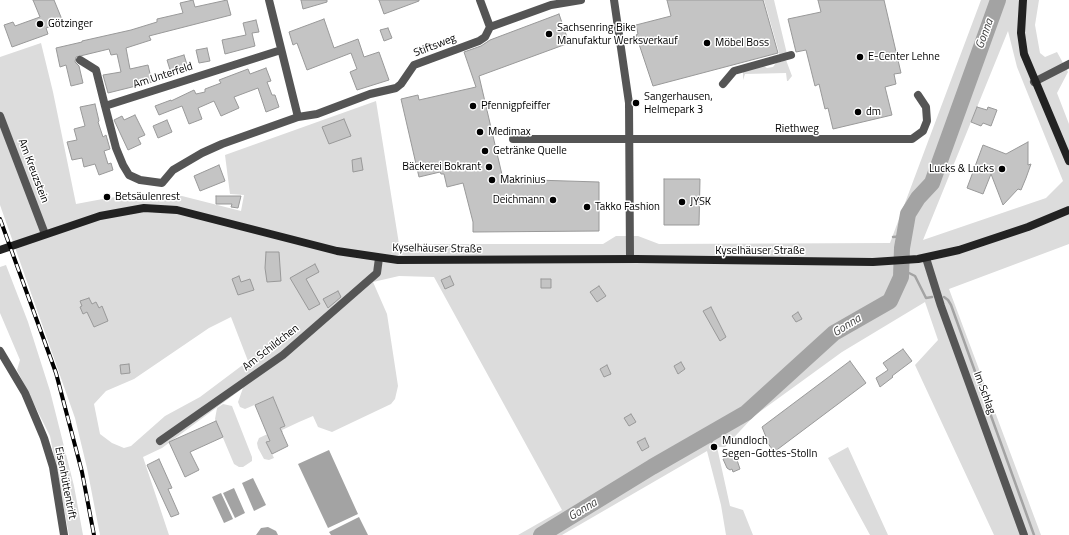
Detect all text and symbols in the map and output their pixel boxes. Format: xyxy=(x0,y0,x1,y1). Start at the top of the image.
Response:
place label: Götzinger xyxy=(48,17,93,31)
water label: Gonna xyxy=(973,17,997,51)
marker: Götzinger xyxy=(35,19,45,29)
place label: Sachsenring Bike Manufaktur Werksverkauf xyxy=(557,21,678,47)
marker: Sachsenring Bike Manufaktur Werksverkauf xyxy=(544,29,554,39)
street label: Stiftsweg xyxy=(412,32,458,60)
place label: Möbel Boss xyxy=(715,36,769,50)
marker: Möbel Boss xyxy=(702,38,712,48)
place label: E-Center Lehne xyxy=(868,50,940,64)
marker: E-Center Lehne xyxy=(855,52,865,62)
street label: Am Unterfeld xyxy=(132,60,194,92)
place label: Sangerhausen, Helmepark 3 xyxy=(644,90,713,116)
marker: Sangerhausen, Helmepark 3 xyxy=(631,98,641,108)
place label: Pfennigpfeiffer xyxy=(481,99,550,113)
marker: Pfennigpfeiffer xyxy=(468,101,478,111)
place label: dm xyxy=(866,105,881,119)
marker: dm xyxy=(853,107,863,117)
street label: Riethweg xyxy=(775,122,819,136)
place label: Medimax xyxy=(488,125,531,139)
marker: Medimax xyxy=(475,127,485,137)
street label: Am Kreuzstein xyxy=(15,137,51,205)
place label: Getränke Quelle xyxy=(493,144,567,158)
marker: Getränke Quelle xyxy=(480,146,490,156)
place label: Bäckerei Bokrant xyxy=(402,160,481,174)
marker: Bäckerei Bokrant xyxy=(484,162,494,172)
place label: Lucks & Lucks xyxy=(929,162,994,176)
marker: Lucks & Lucks xyxy=(997,164,1007,174)
place label: Makrinius xyxy=(500,173,546,187)
marker: Makrinius xyxy=(487,175,497,185)
place label: Betsäulenrest xyxy=(115,190,180,204)
marker: Betsäulenrest xyxy=(102,192,112,202)
place label: Deichmann xyxy=(493,193,545,207)
marker: Deichmann xyxy=(548,195,558,205)
place label: JYSK xyxy=(690,195,711,209)
marker: JYSK xyxy=(677,197,687,207)
place label: Takko Fashion xyxy=(595,200,660,214)
marker: Takko Fashion xyxy=(582,202,592,212)
street label: Kyselhäuser Straße xyxy=(392,242,482,256)
street label: Kyselhäuser Straße xyxy=(715,244,805,258)
water label: Gonna xyxy=(830,312,864,340)
street label: Am Schildchen xyxy=(240,322,302,374)
street label: Im Schlag xyxy=(970,370,998,416)
place label: Mundloch Segen-Gottes-Stolln xyxy=(722,434,817,460)
marker: Mundloch Segen-Gottes-Stolln xyxy=(709,442,719,452)
street label: Eisenhüttentrift xyxy=(52,446,78,520)
water label: Gonna xyxy=(566,496,600,524)

